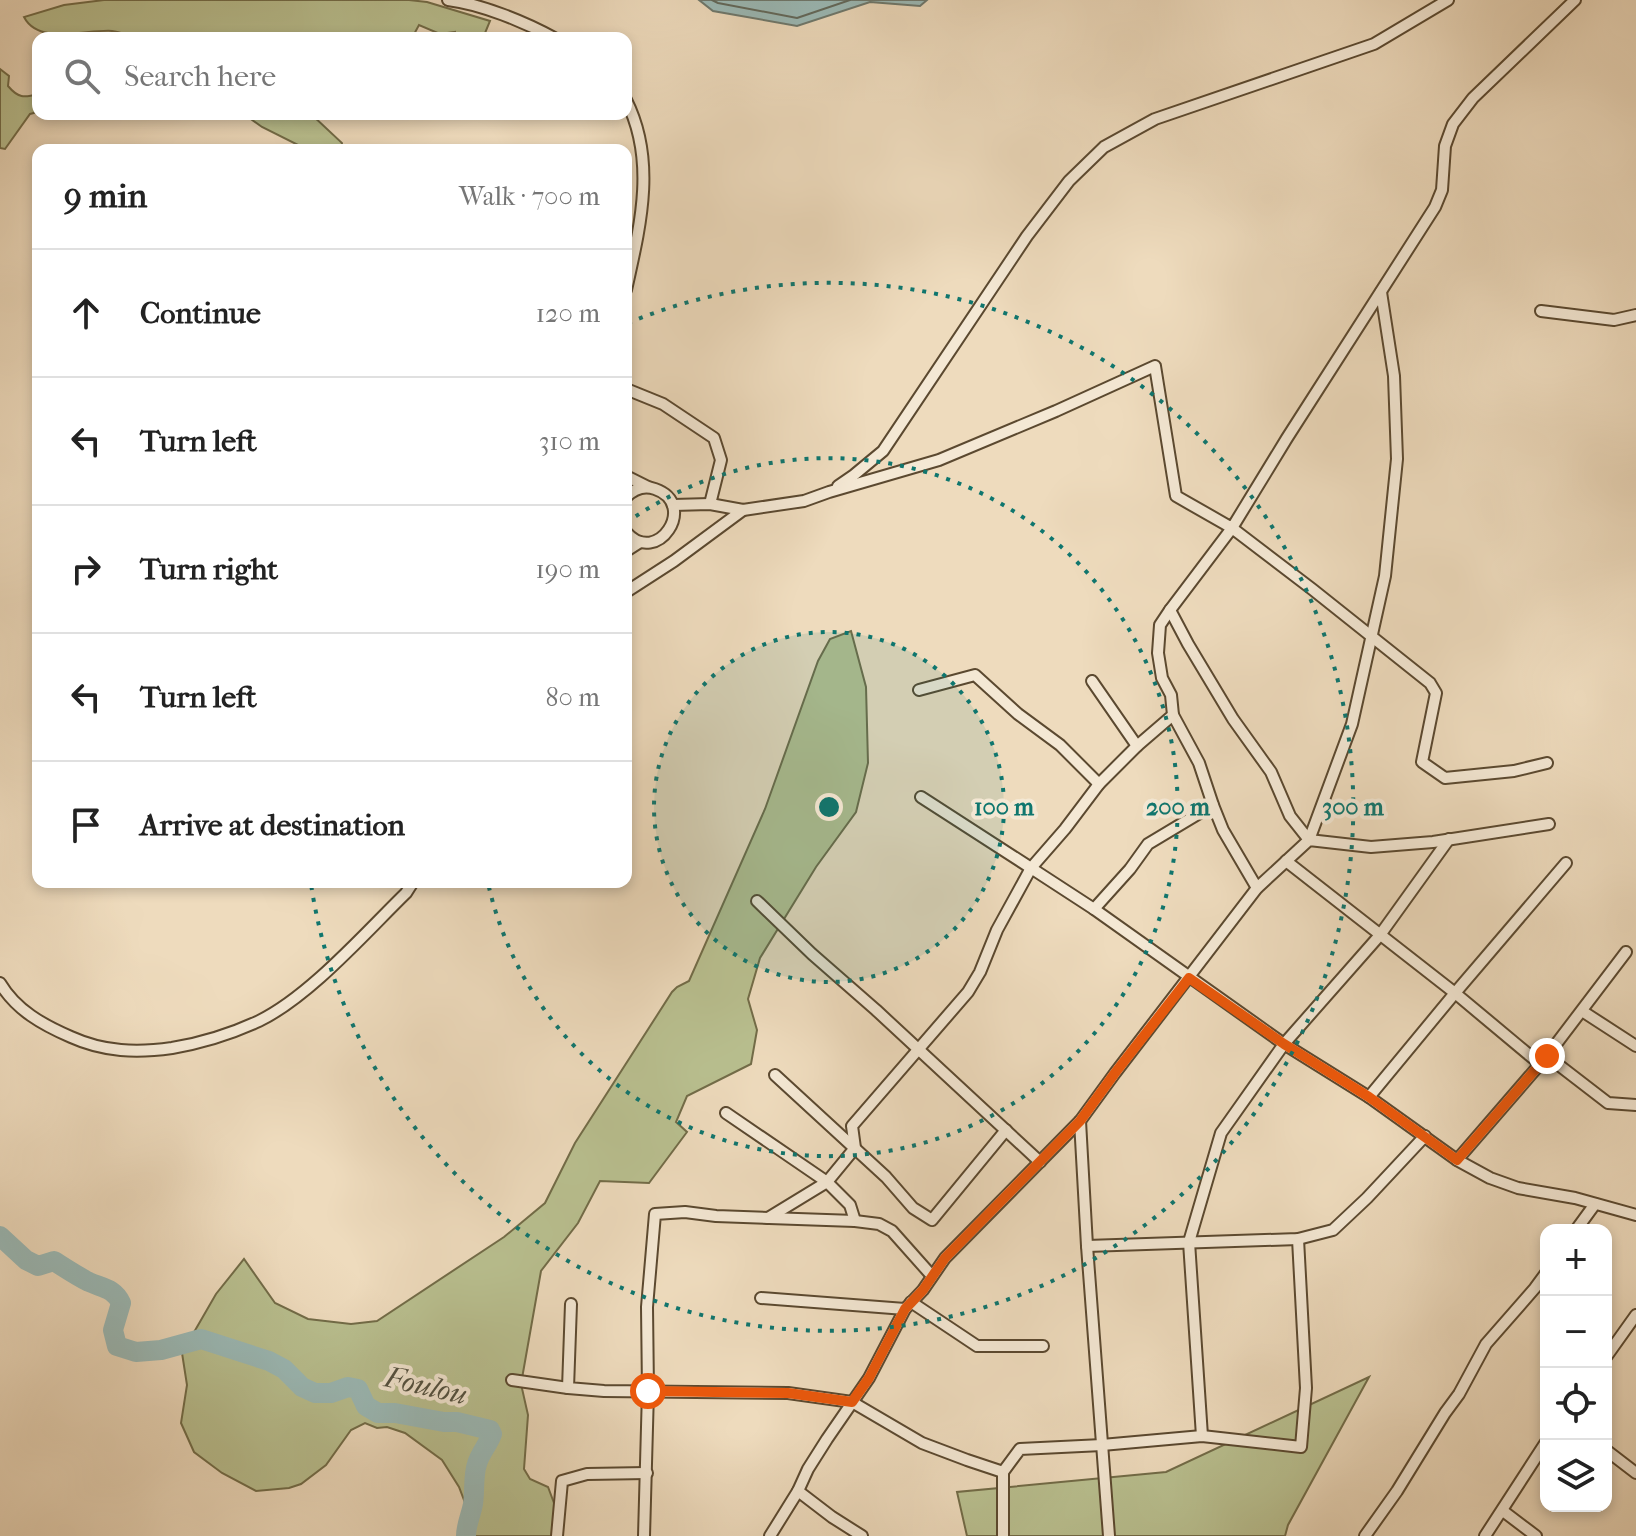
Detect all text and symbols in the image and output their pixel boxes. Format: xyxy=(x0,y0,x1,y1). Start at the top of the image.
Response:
search box xyxy=(32,32,632,120)
icon: search xyxy=(60,54,104,98)
text: Search here xyxy=(124,59,276,94)
text: 9 min xyxy=(64,176,147,216)
text: Walk · 700 m xyxy=(459,181,600,212)
icon: ahead xyxy=(64,291,108,335)
text: Continue xyxy=(140,296,261,331)
text: 120 m xyxy=(536,298,600,329)
icon: left xyxy=(64,419,108,463)
text: Turn left xyxy=(140,424,257,459)
text: 310 m xyxy=(539,426,600,457)
icon: right xyxy=(64,547,108,591)
text: Turn right xyxy=(140,552,278,587)
text: 190 m xyxy=(536,554,600,585)
icon: left xyxy=(64,675,108,719)
text: Turn left xyxy=(140,680,257,715)
text: 80 m xyxy=(545,682,600,713)
centre of rings xyxy=(815,793,843,821)
text: 100 m xyxy=(974,793,1035,821)
text: 200 m xyxy=(1146,793,1211,821)
text: 300 m xyxy=(1322,793,1385,821)
icon: arrive xyxy=(64,803,108,847)
text: Arrive at destination xyxy=(140,808,405,843)
route end xyxy=(1529,1038,1565,1074)
map controls xyxy=(1540,1224,1612,1512)
button: + xyxy=(1540,1224,1612,1296)
button: − xyxy=(1540,1296,1612,1368)
water label: Foulou xyxy=(380,1359,471,1412)
button: locate xyxy=(1540,1368,1612,1440)
route start xyxy=(630,1373,666,1409)
button: layers xyxy=(1540,1440,1612,1512)

